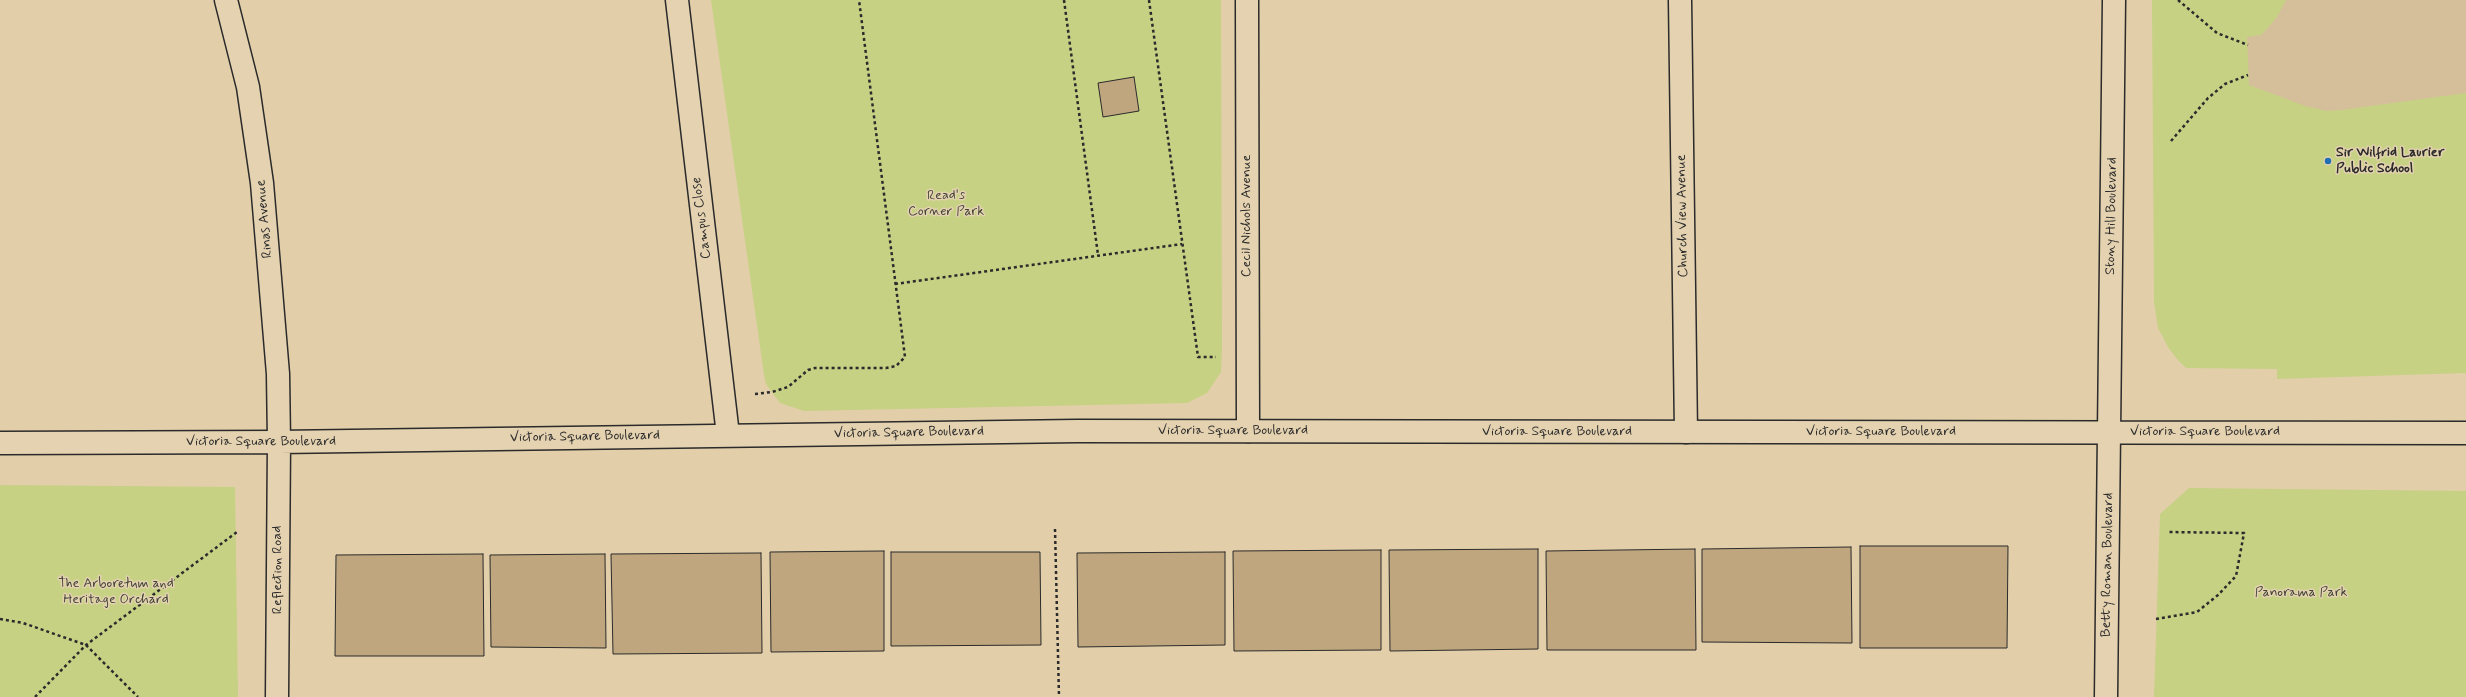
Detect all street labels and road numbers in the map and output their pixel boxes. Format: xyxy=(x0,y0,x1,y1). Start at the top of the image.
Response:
street label: Church View Avenue xyxy=(1674,154,1692,278)
street label: Cecil Nichols Avenue xyxy=(1239,155,1255,277)
street label: Stony Hill Boulevard xyxy=(2103,157,2121,275)
street label: Campus Close xyxy=(689,176,715,260)
street label: Rinas Avenue xyxy=(253,179,277,259)
street label: Victoria Square Boulevard xyxy=(834,423,984,443)
street label: Victoria Square Boulevard xyxy=(1158,423,1308,439)
street label: Victoria Square Boulevard xyxy=(1482,424,1632,440)
street label: Victoria Square Boulevard xyxy=(1806,424,1956,440)
street label: Victoria Square Boulevard xyxy=(2130,424,2280,440)
street label: Victoria Square Boulevard xyxy=(510,427,660,447)
street label: Victoria Square Boulevard xyxy=(186,434,336,450)
street label: Betty Roman Boulevard xyxy=(2098,493,2118,637)
street label: Reflection Road xyxy=(270,526,286,614)

